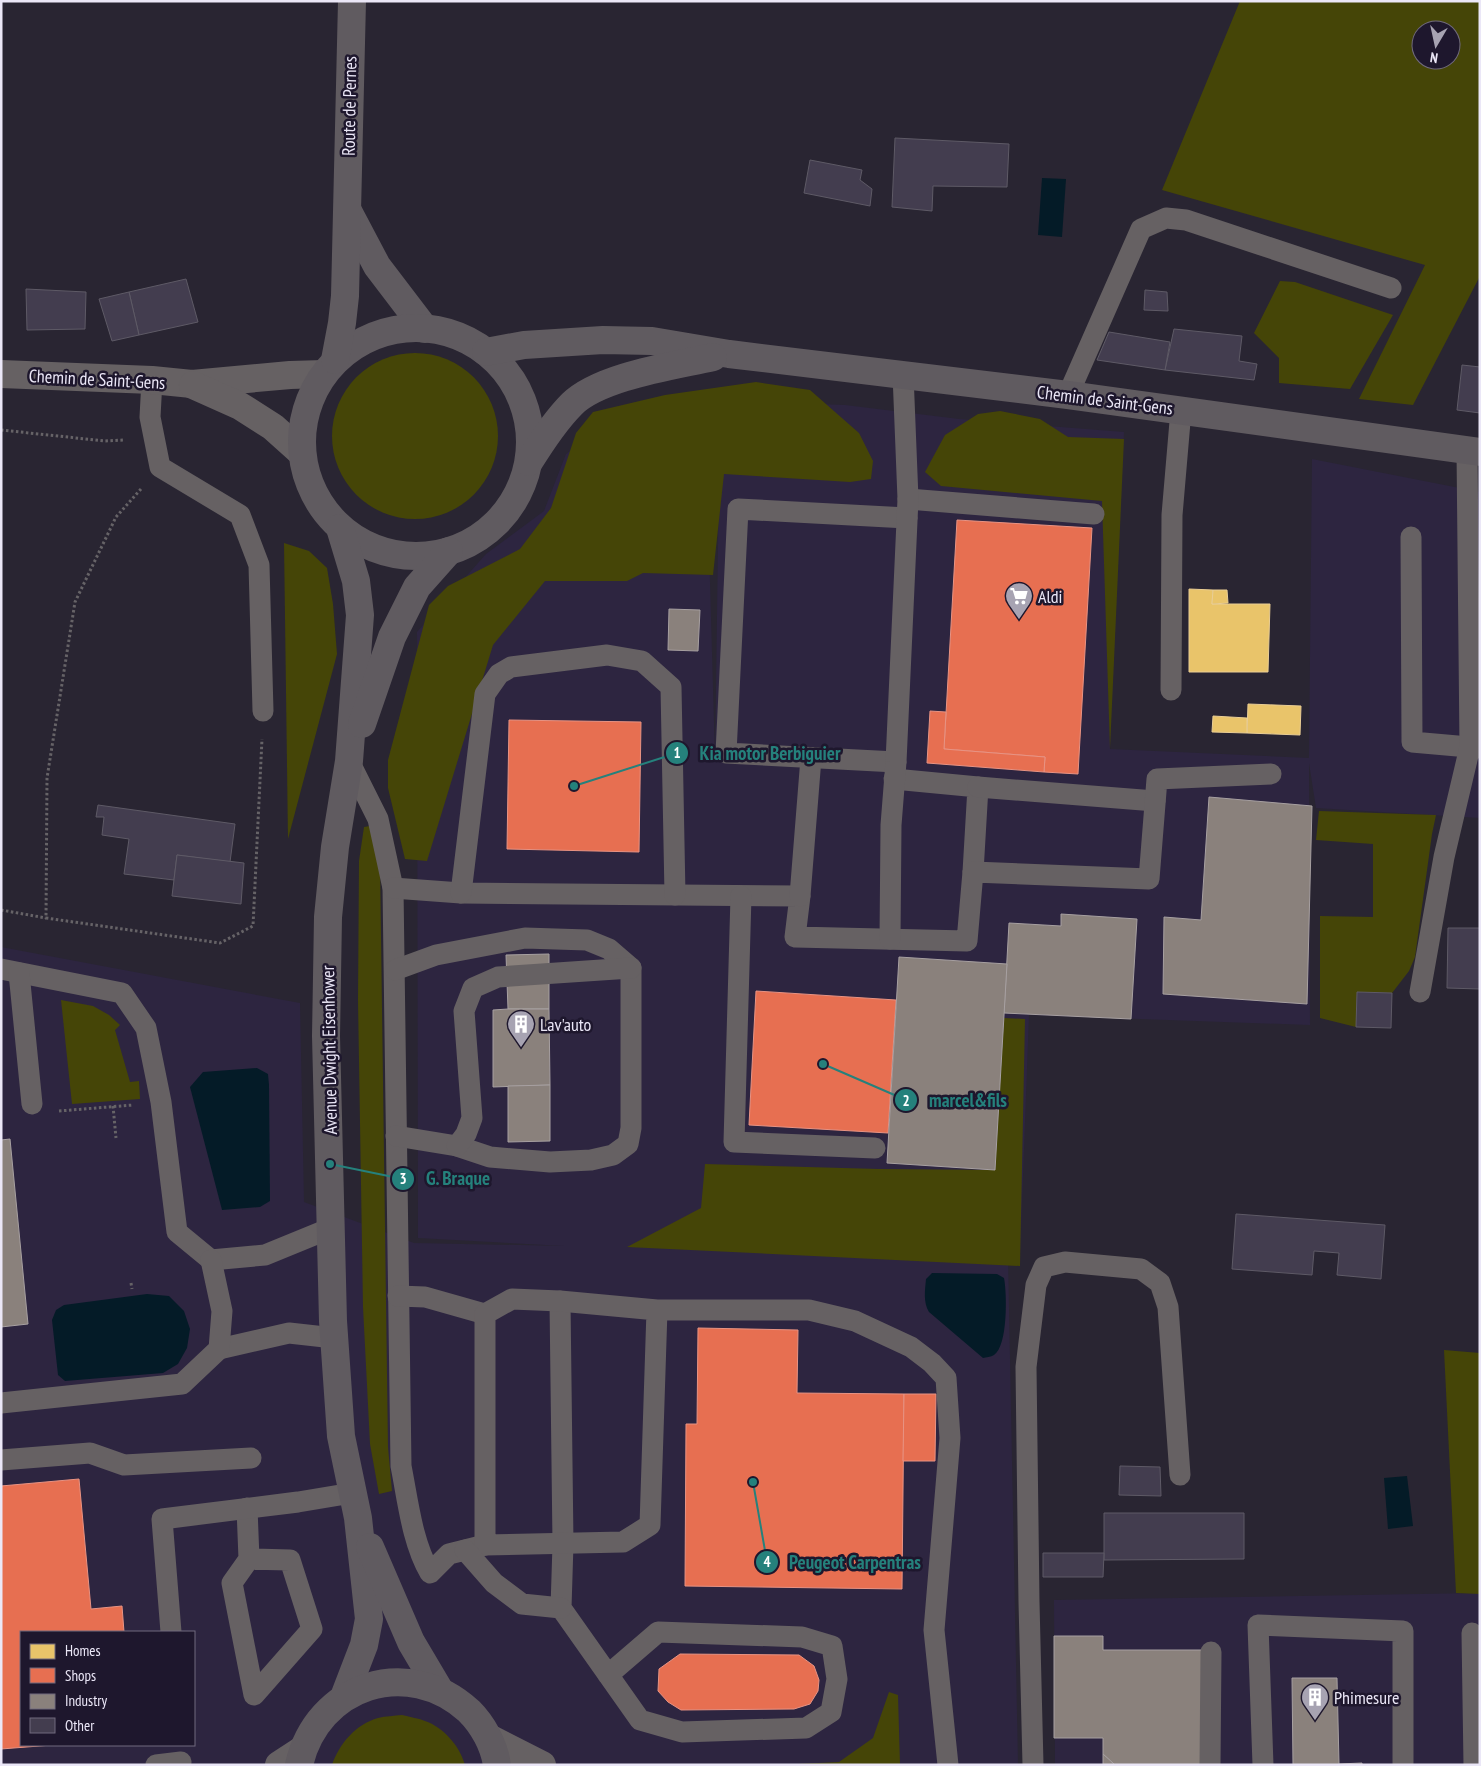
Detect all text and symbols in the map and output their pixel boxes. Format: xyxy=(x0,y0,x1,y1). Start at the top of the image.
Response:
north arrow xyxy=(1411,20,1461,70)
text: N xyxy=(1429,48,1439,67)
street label: Route de Pernes xyxy=(337,56,361,156)
street label: Chemin de Saint-Gens xyxy=(28,364,166,394)
street label: Chemin de Saint-Gens xyxy=(1036,380,1174,420)
supermarket icon: Aldi xyxy=(1004,581,1034,620)
place label: Aldi xyxy=(1038,585,1062,608)
callout: Kia motor Berbiguier xyxy=(664,736,850,770)
text: Kia motor Berbiguier xyxy=(700,741,841,765)
text: 1 xyxy=(673,743,681,762)
street label: Avenue Dwight Eisenhower xyxy=(316,965,342,1135)
building icon: Lav'auto xyxy=(506,1009,536,1048)
place label: Lav'auto xyxy=(540,1013,592,1036)
callout: marcel&fils xyxy=(894,1083,1017,1117)
text: marcel&fils xyxy=(929,1088,1007,1112)
text: 2 xyxy=(902,1091,910,1110)
callout: G. Braque xyxy=(390,1162,501,1196)
text: G. Braque xyxy=(426,1166,490,1190)
text: 3 xyxy=(399,1169,407,1188)
callout: Peugeot Carpentras xyxy=(754,1545,931,1579)
text: Peugeot Carpentras xyxy=(789,1550,921,1574)
text: 4 xyxy=(763,1552,771,1571)
legend xyxy=(20,1631,195,1746)
text: Homes xyxy=(65,1641,101,1660)
text: Shops xyxy=(65,1666,96,1685)
building icon: Phimesure xyxy=(1300,1682,1330,1721)
place label: Phimesure xyxy=(1334,1686,1399,1709)
text: Industry xyxy=(65,1691,107,1710)
text: Other xyxy=(65,1716,95,1735)

